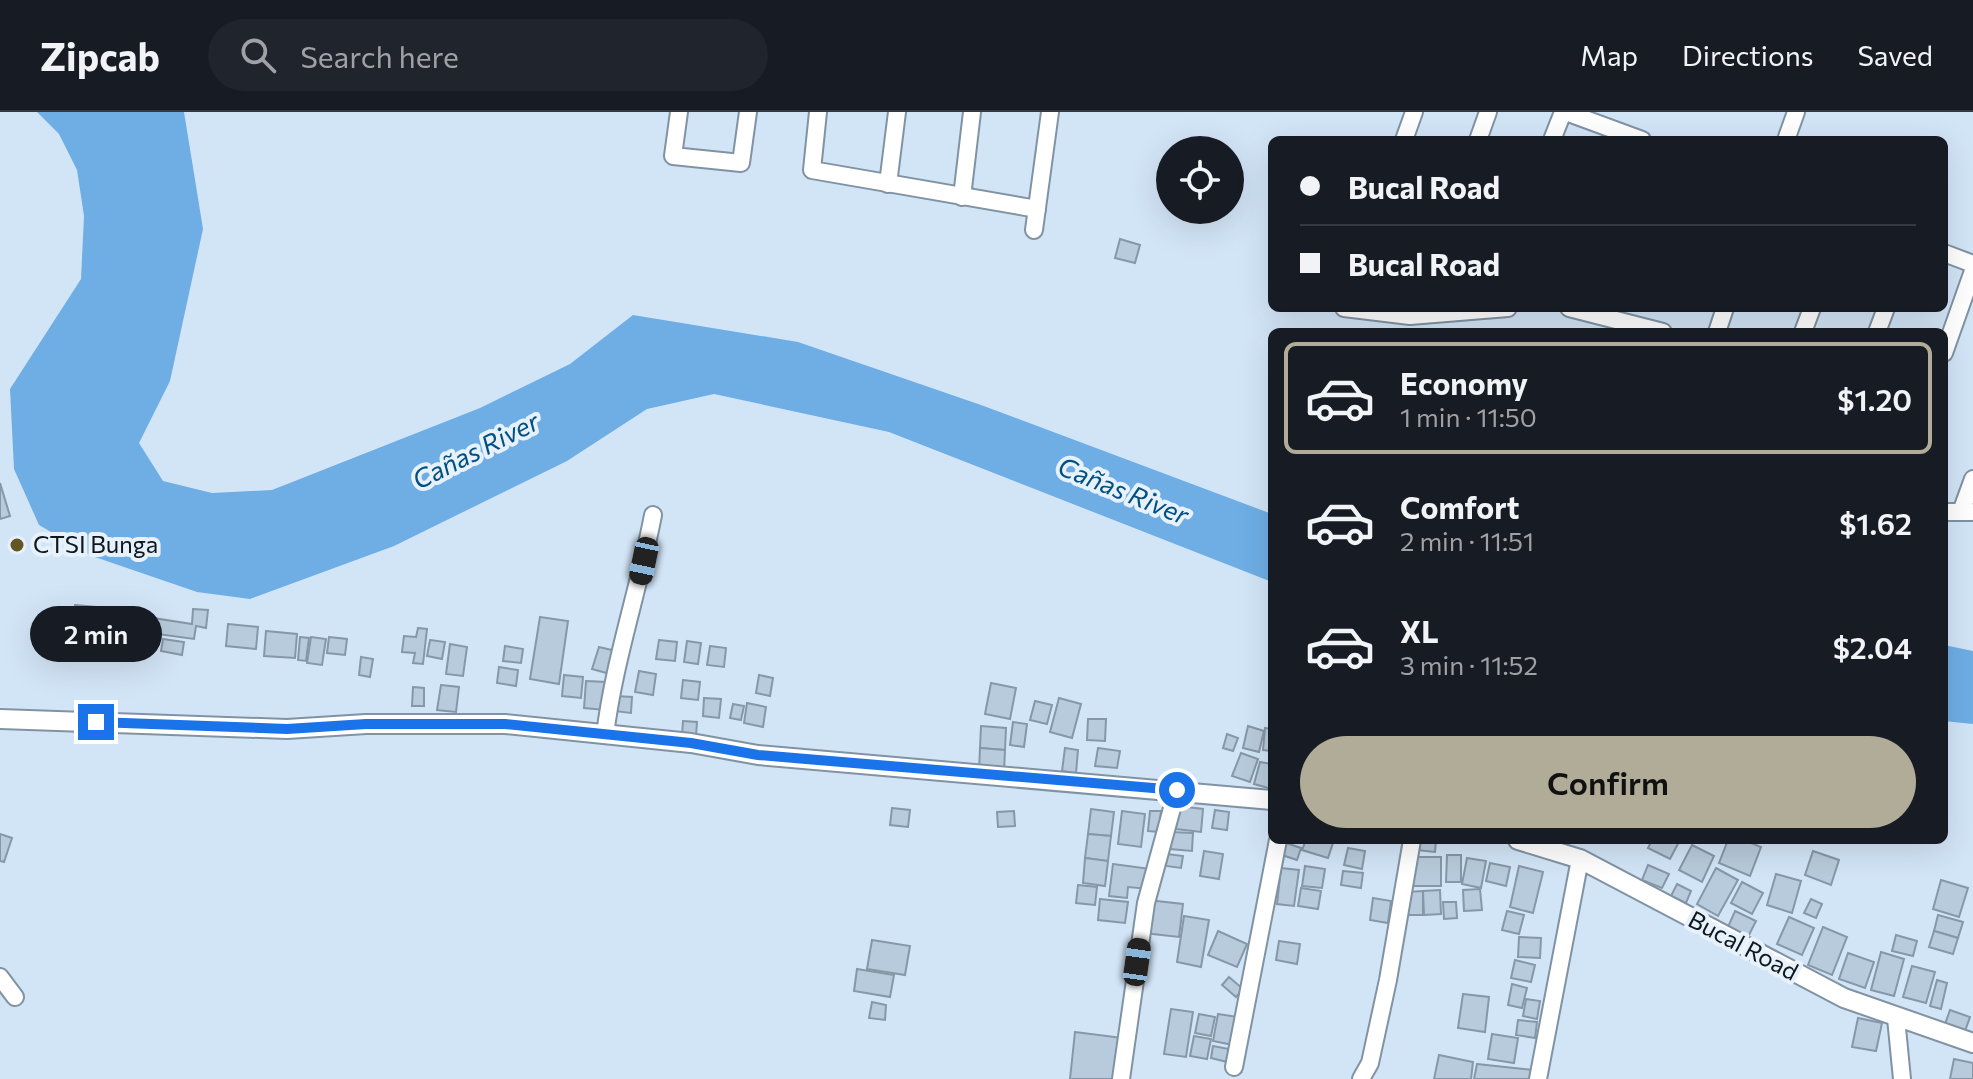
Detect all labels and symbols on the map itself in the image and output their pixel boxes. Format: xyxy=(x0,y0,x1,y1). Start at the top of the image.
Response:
water label: Cañas River xyxy=(407,404,545,495)
water label: Cañas River xyxy=(1054,449,1195,530)
place label: CTSI Bunga xyxy=(33,529,158,558)
car xyxy=(627,535,661,587)
marker: CTSI Bunga xyxy=(8,536,26,554)
callout: 2 min xyxy=(30,606,162,662)
route end xyxy=(78,704,114,740)
route start xyxy=(1159,772,1195,808)
street label: Bucal Road xyxy=(1684,904,1804,986)
car xyxy=(1122,937,1152,987)

